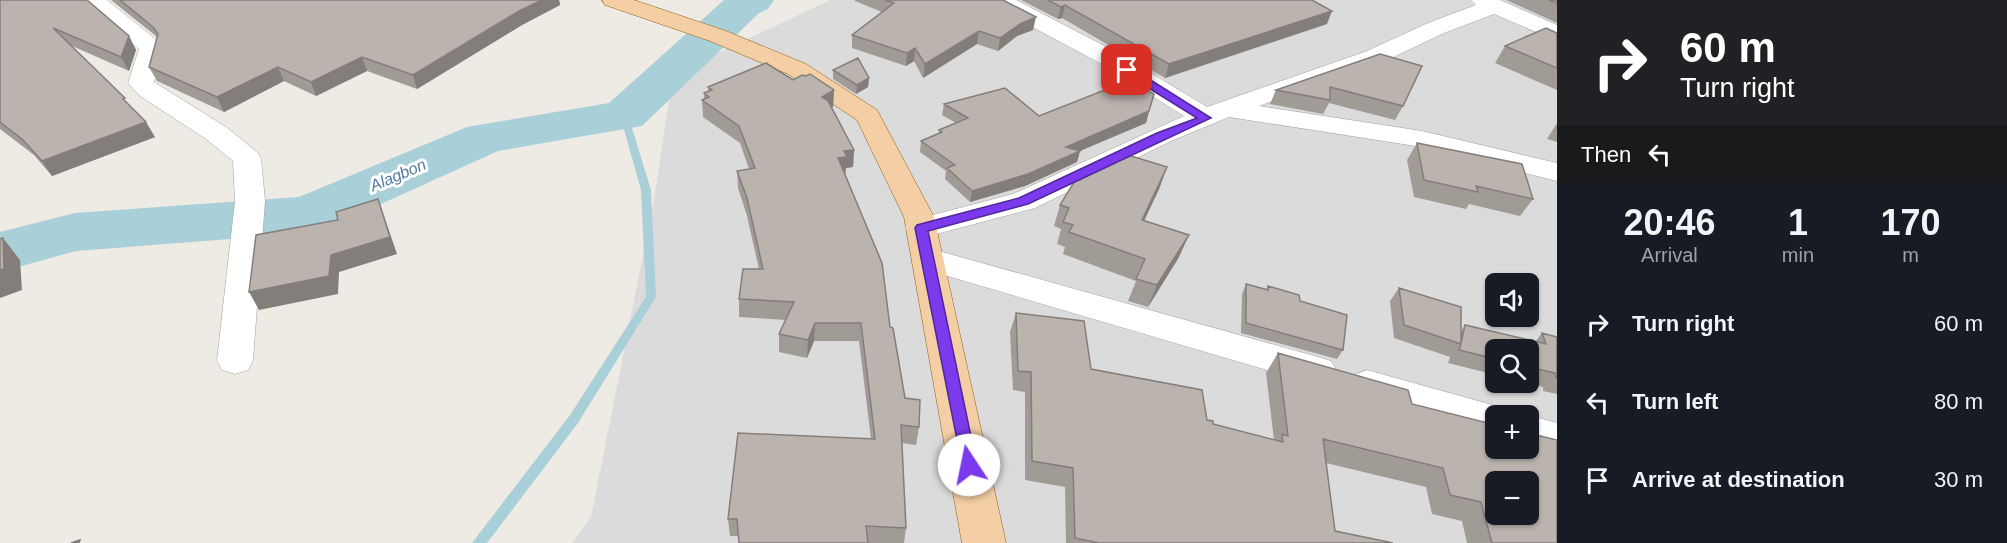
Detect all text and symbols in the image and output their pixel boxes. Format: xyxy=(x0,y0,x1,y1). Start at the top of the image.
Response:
icon: right xyxy=(1581,24,1659,102)
text: 60 m xyxy=(1680,24,1776,71)
pin xyxy=(1101,44,1152,95)
icon: arrive xyxy=(1110,53,1143,86)
text: Turn right xyxy=(1680,73,1795,103)
icon: left xyxy=(1643,138,1676,171)
text: Then xyxy=(1581,142,1631,167)
water label: Alagbon xyxy=(367,156,428,195)
text: 20:46 xyxy=(1623,202,1715,243)
text: 1 xyxy=(1788,202,1808,243)
text: 170 xyxy=(1880,202,1941,243)
text: Arrival xyxy=(1641,244,1698,266)
text: min xyxy=(1782,244,1814,266)
text: m xyxy=(1902,244,1919,266)
map controls xyxy=(1485,273,1539,525)
button: sound xyxy=(1485,273,1539,327)
icon: right xyxy=(1581,308,1614,341)
text: Turn right xyxy=(1632,311,1734,336)
text: 60 m xyxy=(1934,311,1983,336)
button: search xyxy=(1485,339,1539,393)
icon: left xyxy=(1581,386,1614,419)
text: Turn left xyxy=(1632,389,1718,414)
text: 80 m xyxy=(1934,389,1983,414)
button: + xyxy=(1485,405,1539,459)
position arrow xyxy=(937,433,1001,497)
icon: arrive xyxy=(1581,464,1614,497)
text: Arrive at destination xyxy=(1632,467,1845,492)
text: 30 m xyxy=(1934,467,1983,492)
button: − xyxy=(1485,471,1539,525)

